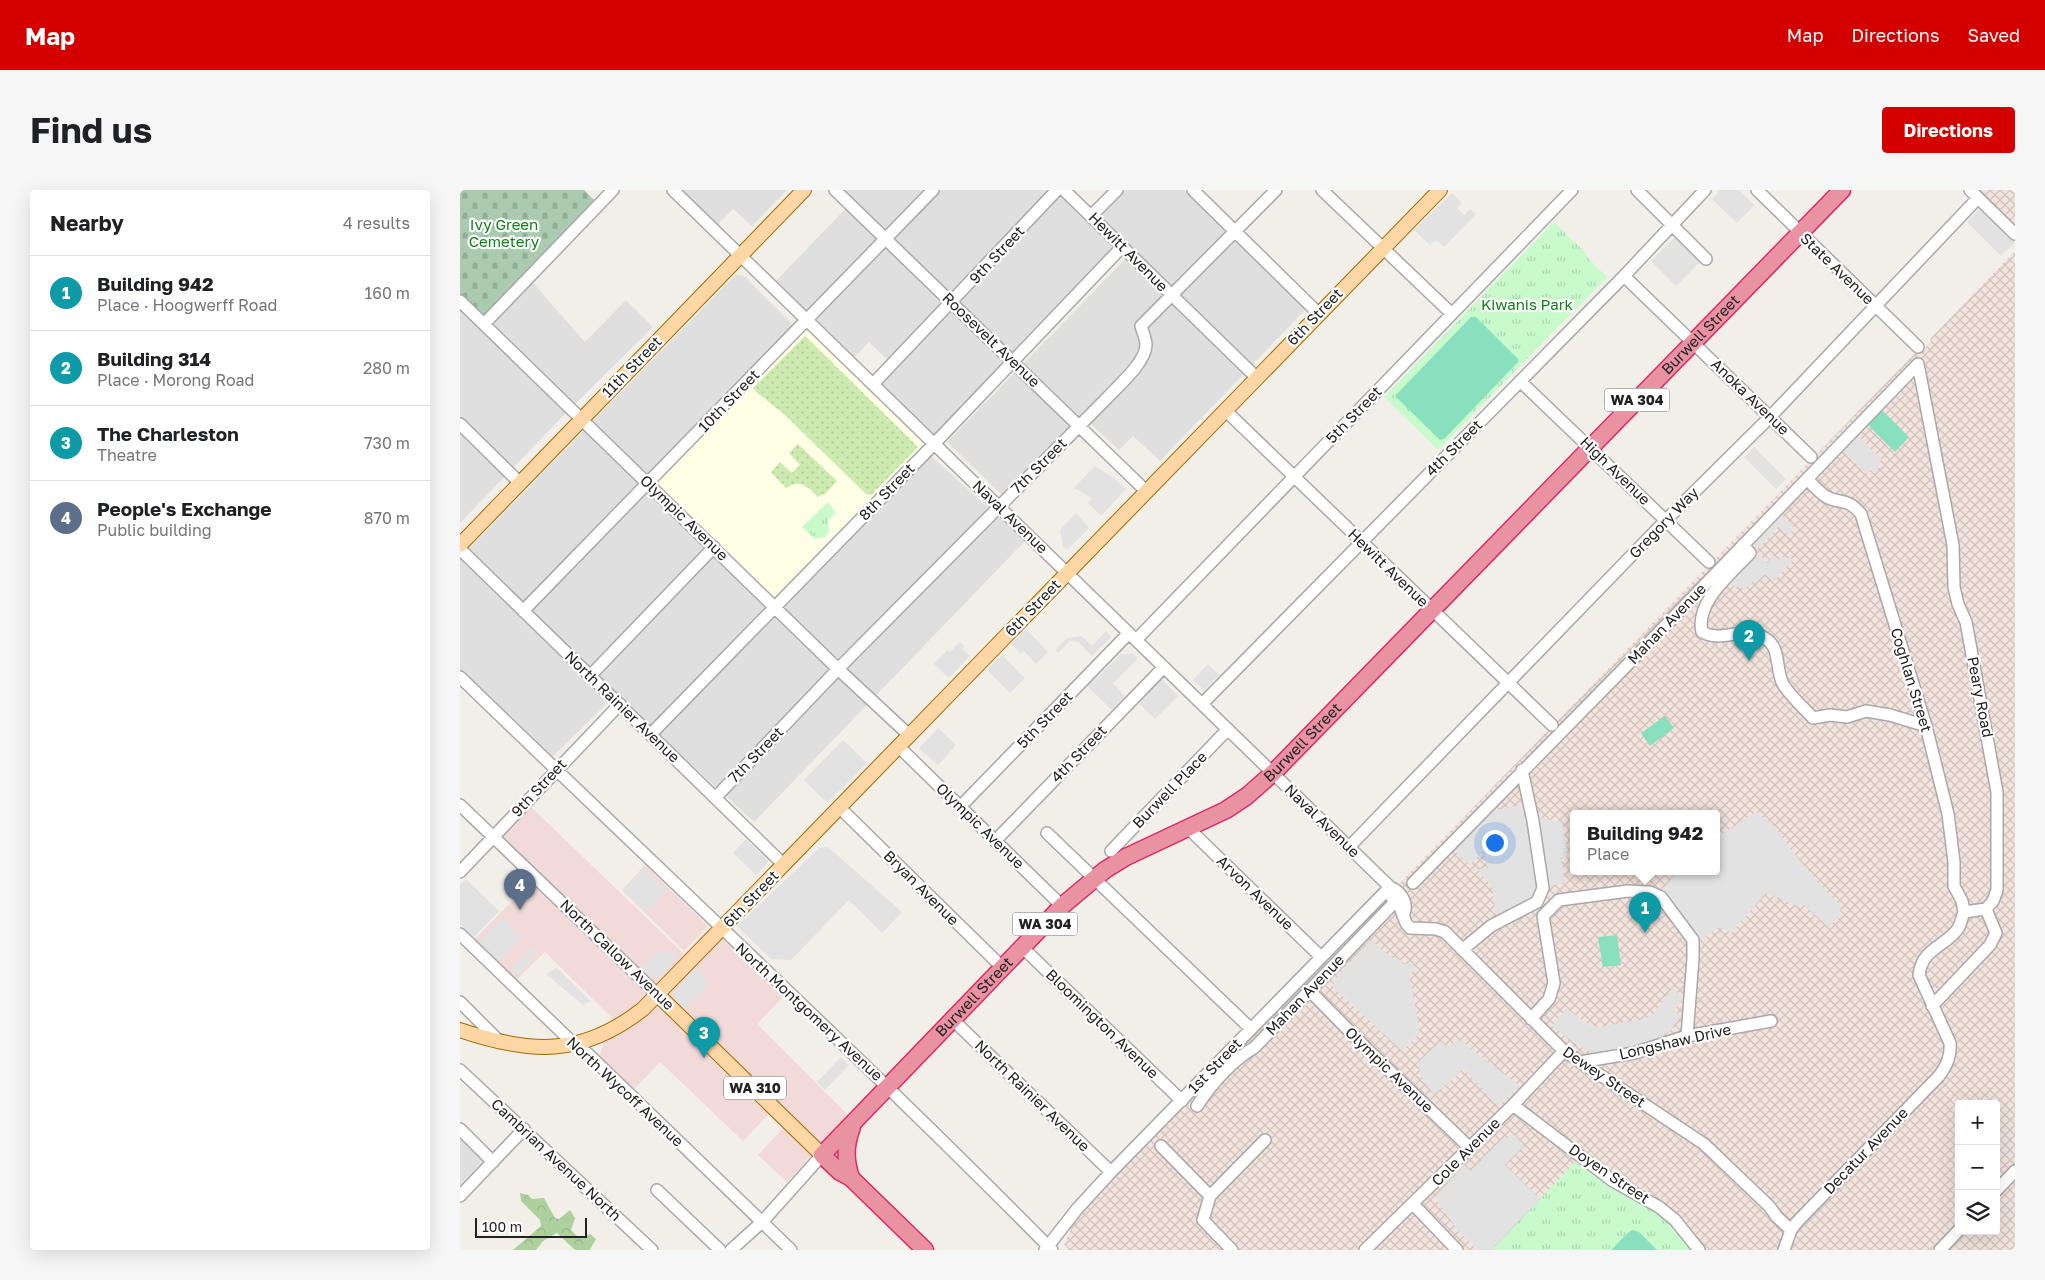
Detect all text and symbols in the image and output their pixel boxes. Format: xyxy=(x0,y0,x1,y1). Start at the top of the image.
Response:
text: Map xyxy=(25,21,75,50)
text: Map xyxy=(1787,24,1823,46)
text: Directions xyxy=(1851,24,1939,46)
text: Saved xyxy=(1967,24,2020,46)
button: Directions xyxy=(1882,107,2015,153)
text: Find us xyxy=(30,109,152,151)
street label: Hewitt Avenue xyxy=(1085,208,1172,295)
text: Nearby xyxy=(50,210,124,236)
text: 4 results xyxy=(343,213,410,233)
park label: Ivy Green Cemetery xyxy=(469,215,540,250)
street label: 9th Street xyxy=(965,222,1028,287)
street label: State Avenue xyxy=(1797,229,1878,308)
text: Building 942 xyxy=(97,272,214,295)
text: 1 xyxy=(62,283,70,303)
text: 160 m xyxy=(364,283,410,303)
street label: 6th Street xyxy=(1283,284,1346,349)
street label: Roosevelt Avenue xyxy=(939,288,1044,391)
street label: Burwell Street xyxy=(1657,291,1743,377)
text: Place · Hoogwerff Road xyxy=(97,295,277,315)
park label: Kiwanis Park xyxy=(1481,295,1574,313)
street label: 11th Street xyxy=(598,332,665,401)
text: Building 314 xyxy=(97,347,211,370)
street label: Anoka Avenue xyxy=(1708,354,1794,438)
text: 2 xyxy=(61,358,71,378)
text: 280 m xyxy=(363,358,410,378)
street label: 10th Street xyxy=(694,365,763,435)
text: Place · Morong Road xyxy=(97,370,254,390)
street label: 5th Street xyxy=(1322,382,1385,446)
road number: WA 304 xyxy=(1604,388,1670,412)
street label: 4th Street xyxy=(1421,415,1485,479)
text: The Charleston xyxy=(97,422,239,445)
street label: High Avenue xyxy=(1577,432,1655,508)
text: 3 xyxy=(61,433,71,453)
text: 730 m xyxy=(364,433,410,453)
street label: 7th Street xyxy=(1007,434,1070,497)
text: Theatre xyxy=(97,445,157,465)
street label: 8th Street xyxy=(855,459,918,524)
street label: Olympic Avenue xyxy=(637,471,733,564)
street label: Naval Avenue xyxy=(969,476,1052,557)
street label: Gregory Way xyxy=(1625,483,1702,562)
text: People's Exchange xyxy=(97,497,271,520)
text: 4 xyxy=(61,508,71,528)
text: 870 m xyxy=(364,508,410,528)
text: Public building xyxy=(97,520,212,540)
street label: Hewitt Avenue xyxy=(1345,524,1433,610)
street label: 6th Street xyxy=(1001,575,1064,640)
street label: Mahan Avenue xyxy=(1623,579,1709,667)
pin: 2 xyxy=(1733,620,1765,661)
street label: Coghlan Street xyxy=(1888,625,1936,734)
street label: North Rainier Avenue xyxy=(562,647,684,766)
street label: Peary Road xyxy=(1964,655,1998,739)
street label: 5th Street xyxy=(1013,687,1076,751)
street label: Burwell Street xyxy=(1259,699,1345,785)
street label: 4th Street xyxy=(1047,721,1110,786)
street label: 7th Street xyxy=(724,722,787,786)
street label: Burwell Place xyxy=(1128,747,1210,831)
street label: 9th Street xyxy=(507,755,570,820)
street label: Olympic Avenue xyxy=(933,779,1029,872)
street label: Naval Avenue xyxy=(1281,780,1364,861)
popup xyxy=(1570,810,1720,875)
text: Building 942 xyxy=(1587,821,1703,844)
your location xyxy=(1482,830,1508,856)
text: Place xyxy=(1587,844,1629,864)
street label: Bryan Avenue xyxy=(880,846,963,929)
street label: Arvon Avenue xyxy=(1214,851,1298,933)
street label: 6th Street xyxy=(719,866,782,931)
pin: 4 xyxy=(504,869,536,910)
pin: 1 xyxy=(1629,892,1661,933)
street label: North Callow Avenue xyxy=(557,895,679,1014)
road number: WA 304 xyxy=(1012,912,1078,936)
street label: North Montgomery Avenue xyxy=(733,938,887,1084)
street label: Mahan Avenue xyxy=(1261,950,1347,1038)
street label: Burwell Street xyxy=(931,953,1016,1040)
street label: Bloomington Avenue xyxy=(1043,965,1163,1082)
pin: 3 xyxy=(688,1017,720,1058)
street label: Longshaw Drive xyxy=(1617,1019,1733,1063)
street label: Olympic Avenue xyxy=(1342,1023,1438,1116)
street label: North Wycoff Avenue xyxy=(564,1033,688,1150)
street label: 1st Street xyxy=(1184,1034,1245,1097)
street label: North Rainier Avenue xyxy=(972,1036,1094,1155)
street label: Dewey Street xyxy=(1560,1042,1649,1110)
road number: WA 310 xyxy=(724,1076,786,1100)
street label: Cambrian Avenue North xyxy=(488,1094,625,1224)
map controls xyxy=(1955,1100,2000,1235)
button: + xyxy=(1955,1100,2000,1145)
street label: Decatur Avenue xyxy=(1819,1103,1911,1197)
street label: Cole Avenue xyxy=(1427,1113,1503,1189)
street label: Doyen Street xyxy=(1566,1140,1653,1207)
button: − xyxy=(1955,1145,2000,1190)
button: layers xyxy=(1955,1190,2000,1235)
scale bar xyxy=(475,1215,588,1238)
text: 100 m xyxy=(482,1218,522,1235)

